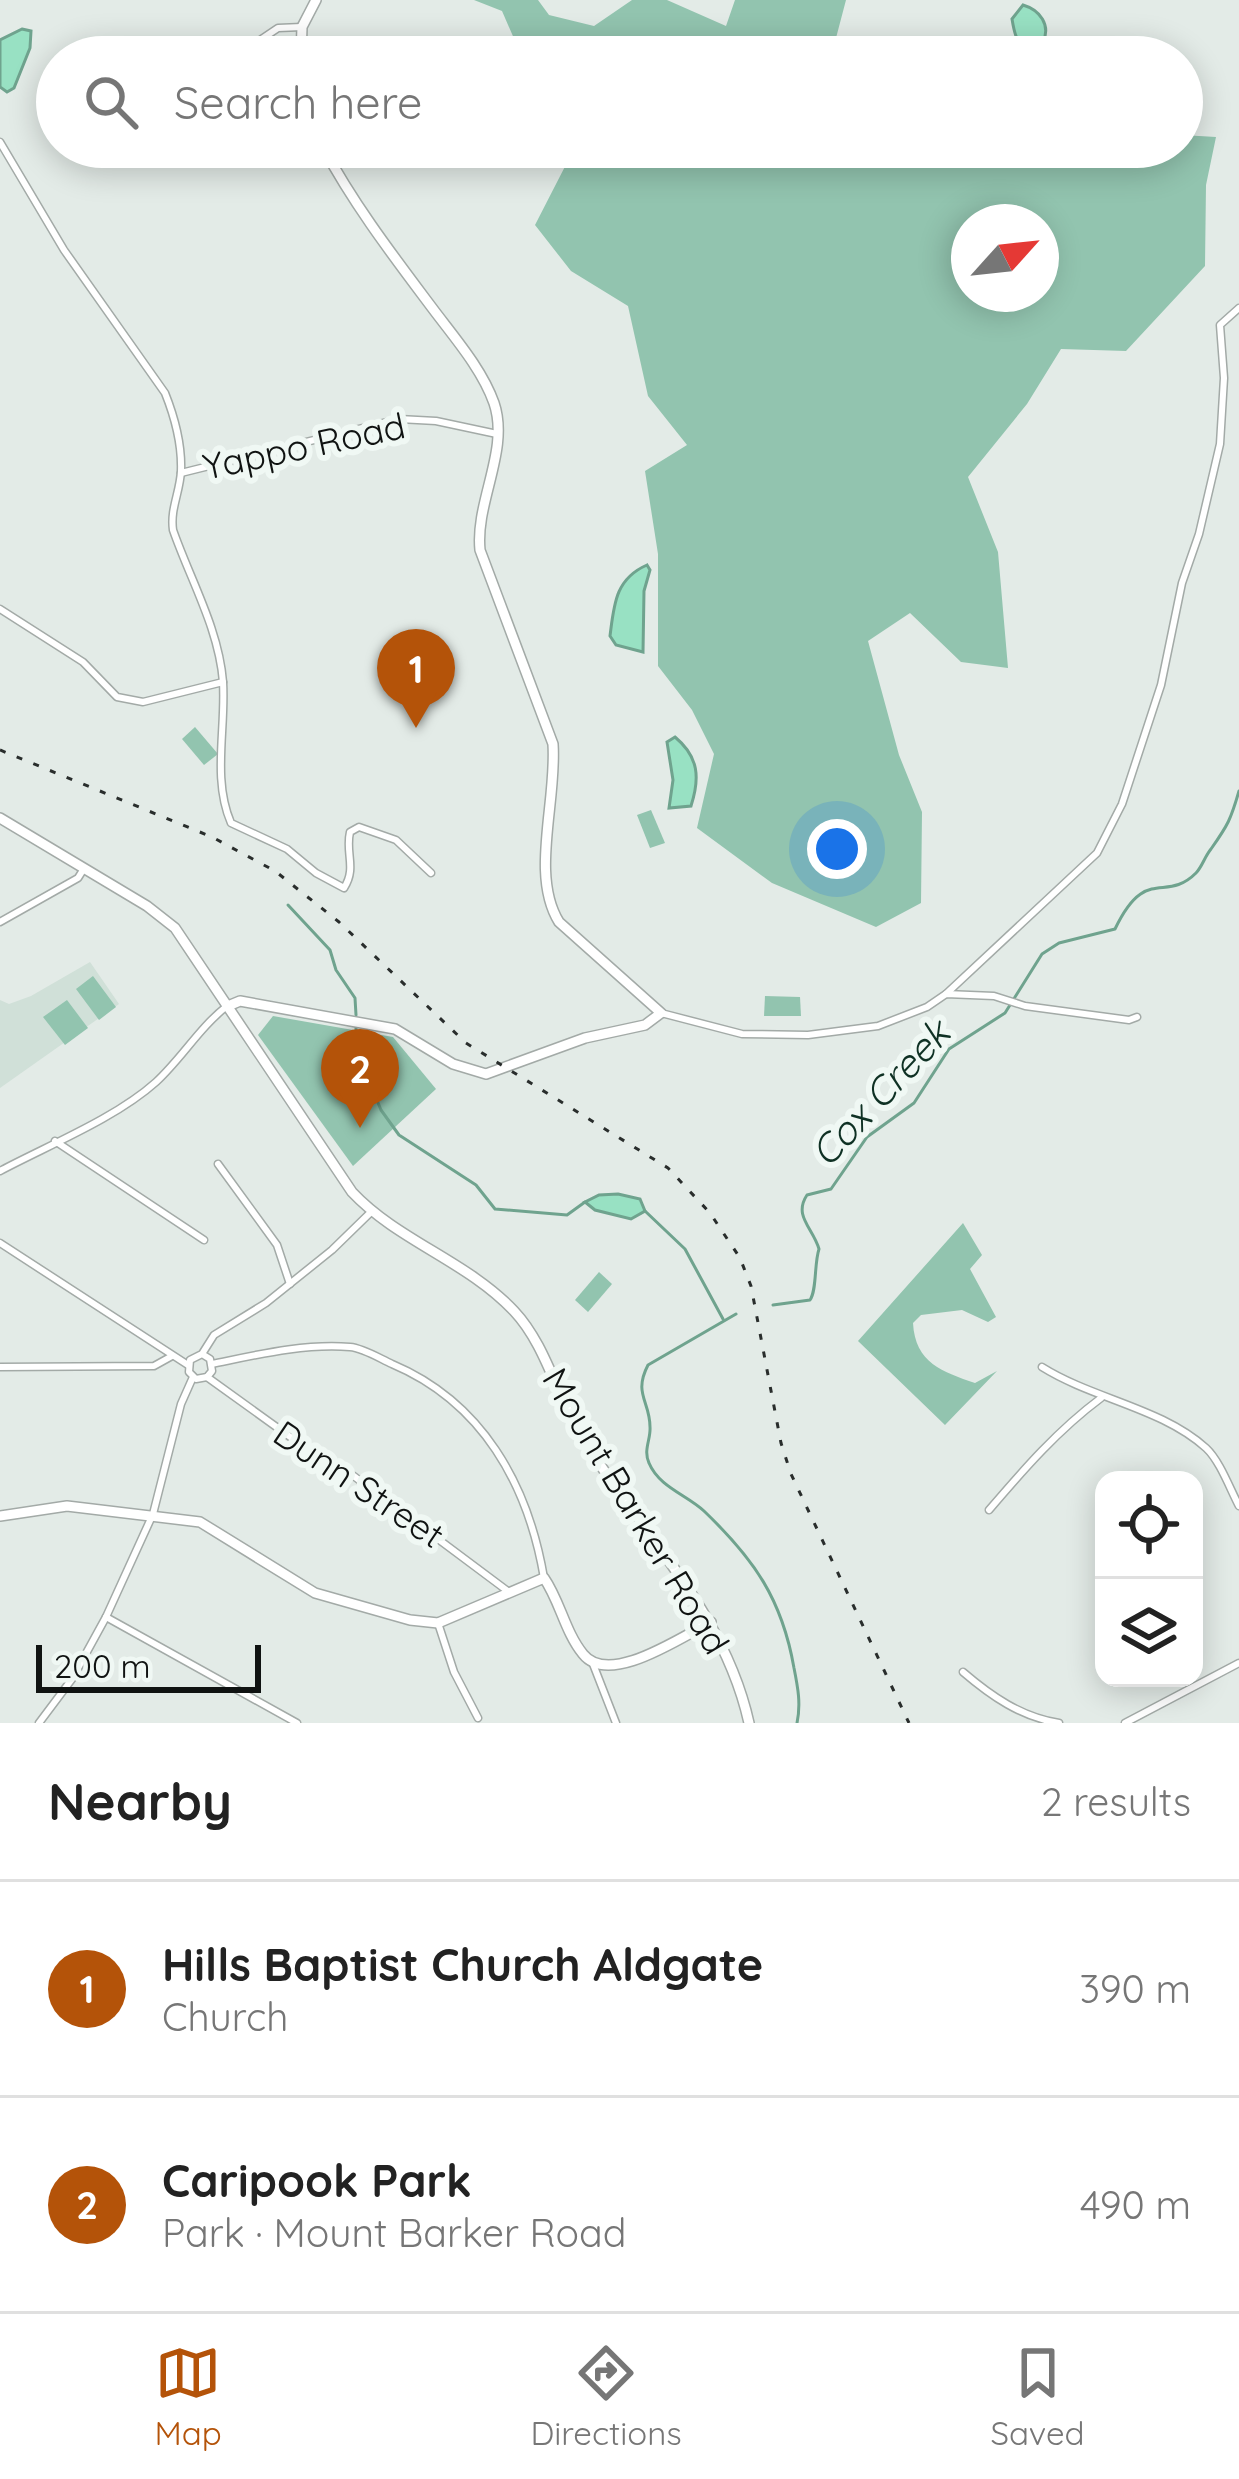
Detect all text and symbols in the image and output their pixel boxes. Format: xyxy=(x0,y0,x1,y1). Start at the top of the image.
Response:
search box xyxy=(36,36,1203,168)
icon: search xyxy=(78,69,144,135)
text: Search here xyxy=(174,74,422,130)
north arrow xyxy=(951,204,1059,312)
street label: Yappo Road xyxy=(199,402,409,489)
pin: 1 xyxy=(377,629,455,728)
your location xyxy=(807,819,867,879)
water label: Cox Creek xyxy=(799,1007,962,1176)
pin: 2 xyxy=(321,1029,399,1128)
street label: Mount Barker Road xyxy=(533,1360,740,1662)
street label: Dunn Street xyxy=(265,1410,453,1557)
map controls xyxy=(1095,1471,1203,1687)
button: locate xyxy=(1095,1471,1203,1579)
button: layers xyxy=(1095,1579,1203,1687)
scale bar xyxy=(36,1639,261,1692)
text: 200 m xyxy=(54,1645,151,1686)
text: Nearby xyxy=(48,1769,232,1833)
text: 2 results xyxy=(1041,1777,1191,1826)
text: Hills Baptist Church Aldgate xyxy=(162,1936,763,1992)
text: 1 xyxy=(79,1964,95,2013)
text: 390 m xyxy=(1079,1964,1191,2013)
text: Church xyxy=(162,1992,288,2041)
text: Caripook Park xyxy=(162,2152,472,2208)
text: 2 xyxy=(76,2180,98,2229)
text: 490 m xyxy=(1080,2180,1191,2229)
text: Park · Mount Barker Road xyxy=(162,2208,626,2257)
tab: Map xyxy=(154,2340,222,2453)
tab: Directions xyxy=(530,2340,682,2453)
tab: Saved xyxy=(991,2340,1085,2453)

